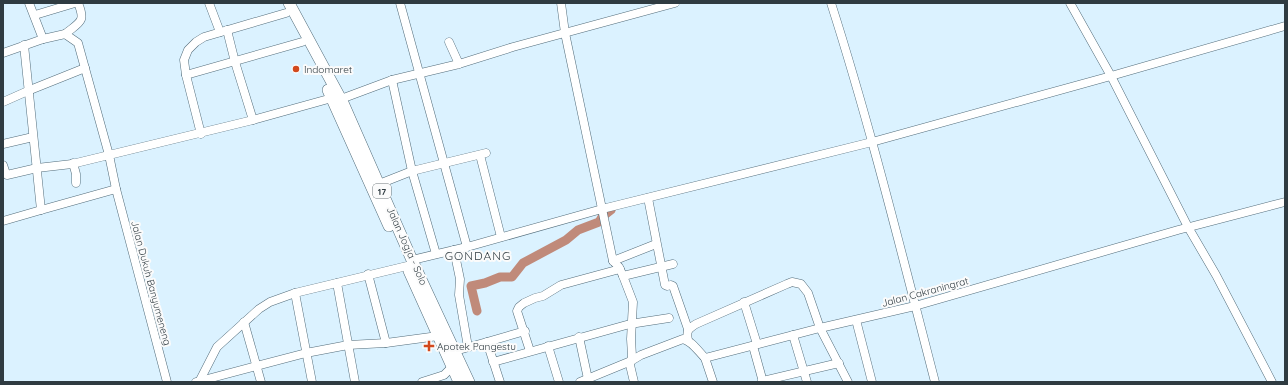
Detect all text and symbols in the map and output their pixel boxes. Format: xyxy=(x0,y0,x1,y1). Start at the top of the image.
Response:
place label: Indomaret xyxy=(304,63,353,76)
marker: Indomaret xyxy=(291,64,301,74)
road number: 17 xyxy=(373,184,391,198)
street label: Jalan Jogja - Solo xyxy=(384,205,430,287)
street label: Jalan Dukuh Banyumeneng xyxy=(128,219,174,347)
district label: GONDANG xyxy=(445,248,511,263)
street label: Jalan Cakraningrat xyxy=(880,274,970,310)
place label: Apotek Pangestu xyxy=(437,340,516,353)
marker: Apotek Pangestu xyxy=(424,341,434,351)

